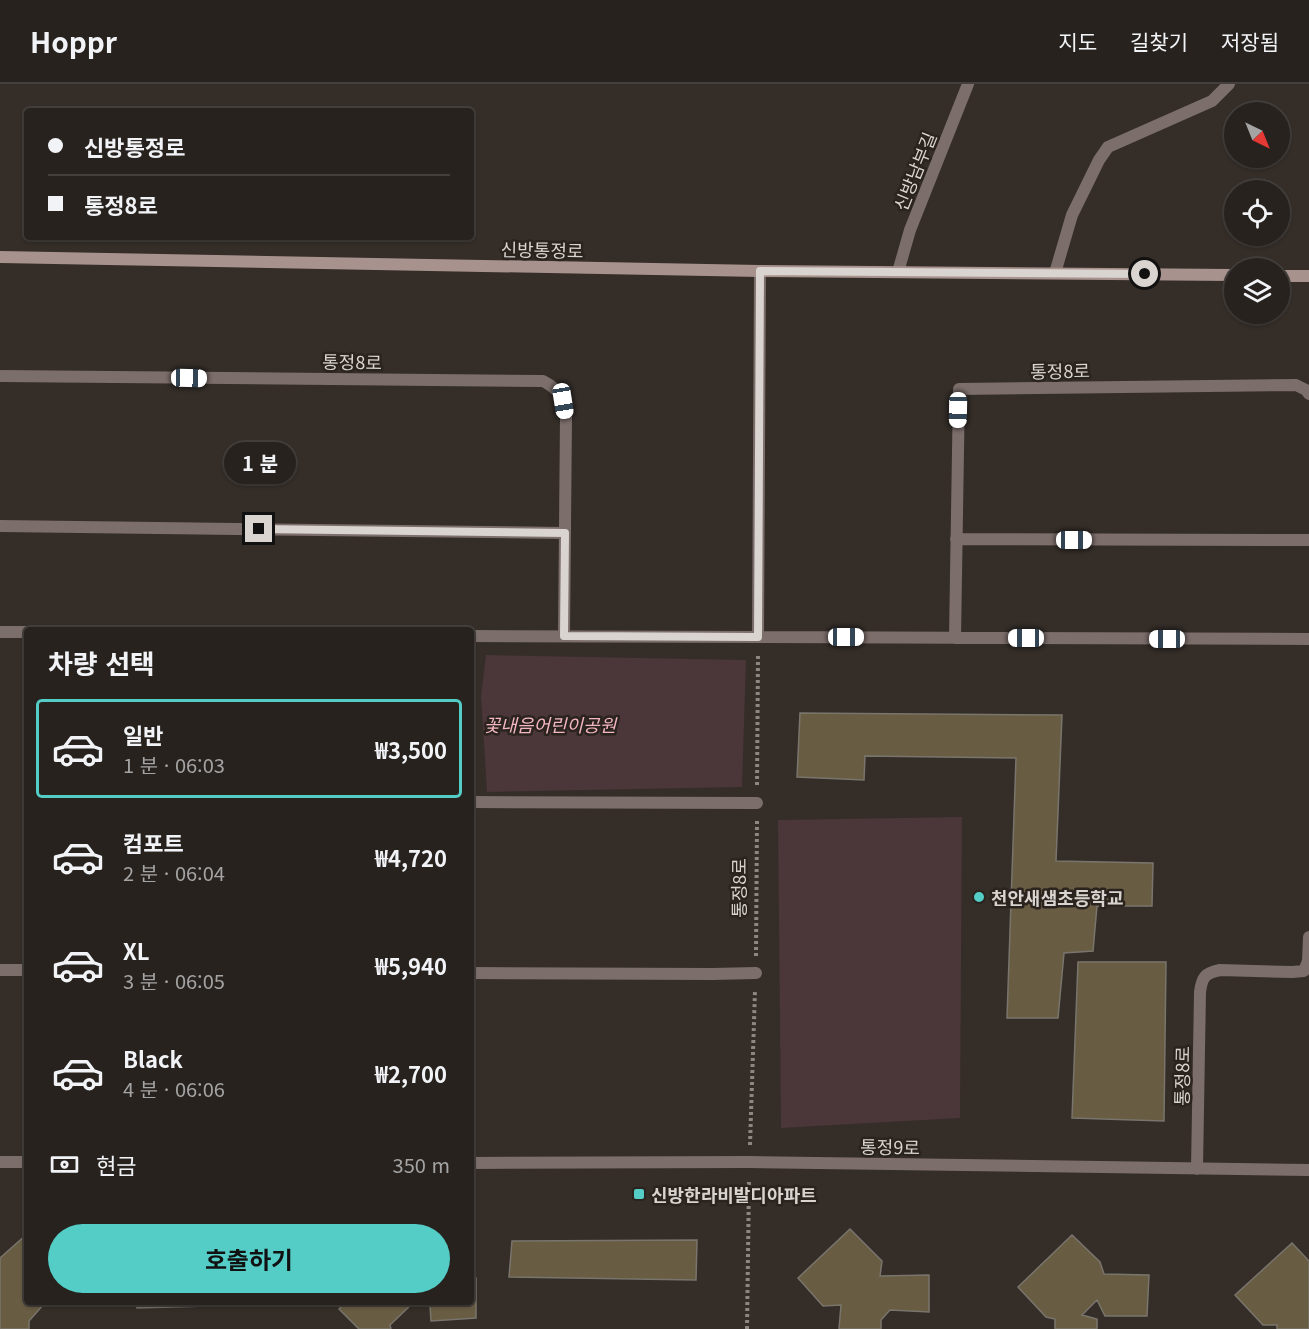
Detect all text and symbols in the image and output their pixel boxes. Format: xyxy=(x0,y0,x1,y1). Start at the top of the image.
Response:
text: Hoppr xyxy=(30,21,117,61)
text: 지도 xyxy=(1058,26,1097,56)
text: 길찾기 xyxy=(1130,26,1188,56)
text: 저장됨 xyxy=(1221,26,1279,56)
north arrow xyxy=(1224,102,1290,168)
map controls xyxy=(1224,102,1290,324)
street label: 신방남부길 xyxy=(886,128,942,214)
text: 신방통정로 xyxy=(84,130,185,162)
button: locate xyxy=(1224,180,1290,246)
text: 통정8로 xyxy=(84,188,158,220)
street label: 신방통정로 xyxy=(500,235,584,263)
button: layers xyxy=(1224,258,1290,324)
route start xyxy=(1131,260,1158,287)
street label: 통정8로 xyxy=(322,347,382,375)
street label: 통정8로 xyxy=(1030,356,1090,384)
car xyxy=(171,369,207,387)
car xyxy=(551,382,575,420)
car xyxy=(949,392,967,428)
callout: 1 분 xyxy=(223,442,295,484)
text: 1 분 xyxy=(242,448,278,477)
route end xyxy=(245,515,272,542)
car xyxy=(1056,531,1092,549)
car xyxy=(828,628,864,646)
car xyxy=(1008,629,1044,647)
car xyxy=(1149,630,1185,648)
text: 차량 선택 xyxy=(48,643,155,682)
park label: 꽃내음어린이공원 xyxy=(484,711,618,737)
text: 일반 xyxy=(123,718,163,750)
icon: car xyxy=(51,722,105,776)
text: ₩3,500 xyxy=(375,733,447,765)
text: 1 분 · 06:03 xyxy=(123,750,225,779)
text: 컴포트 xyxy=(123,826,184,858)
icon: car xyxy=(51,830,105,884)
text: ₩4,720 xyxy=(375,841,447,873)
text: 2 분 · 06:04 xyxy=(123,858,225,887)
street label: 통정8로 xyxy=(725,858,751,918)
place label: 천안새샘초등학교 xyxy=(991,884,1123,910)
marker: 천안새샘초등학교 xyxy=(972,890,986,904)
text: XL xyxy=(123,934,150,966)
icon: car xyxy=(51,938,105,992)
text: ₩5,940 xyxy=(375,949,447,981)
text: 3 분 · 06:05 xyxy=(123,966,225,995)
text: Black xyxy=(123,1042,183,1074)
icon: car xyxy=(51,1046,105,1100)
street label: 통정8로 xyxy=(1167,1046,1195,1106)
text: ₩2,700 xyxy=(375,1057,447,1089)
text: 4 분 · 06:06 xyxy=(123,1074,225,1103)
street label: 통정9로 xyxy=(860,1132,920,1160)
icon: cash xyxy=(48,1148,81,1181)
text: 현금 xyxy=(96,1148,136,1180)
text: 350 m xyxy=(393,1150,450,1179)
place label: 신방한라비발디아파트 xyxy=(651,1181,817,1207)
marker: 신방한라비발디아파트 xyxy=(632,1187,646,1201)
button: 호출하기 xyxy=(48,1224,450,1293)

